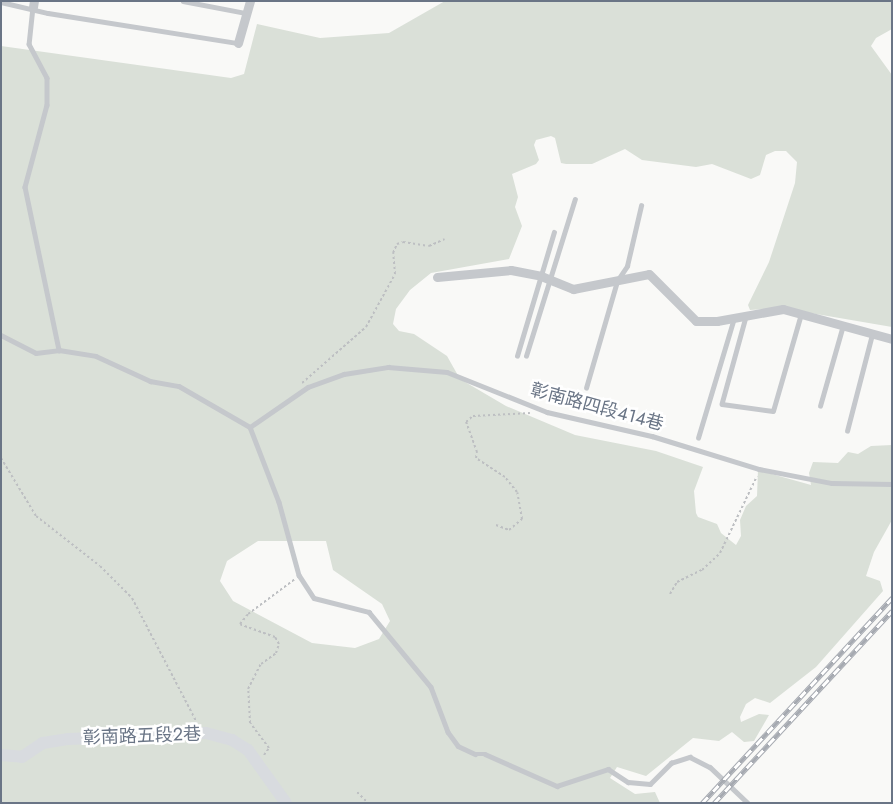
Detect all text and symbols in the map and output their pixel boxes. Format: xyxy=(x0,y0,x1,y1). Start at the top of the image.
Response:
street label: 彰南路四段414巷 xyxy=(528,379,666,435)
street label: 彰南路五段2巷 xyxy=(83,723,201,749)

